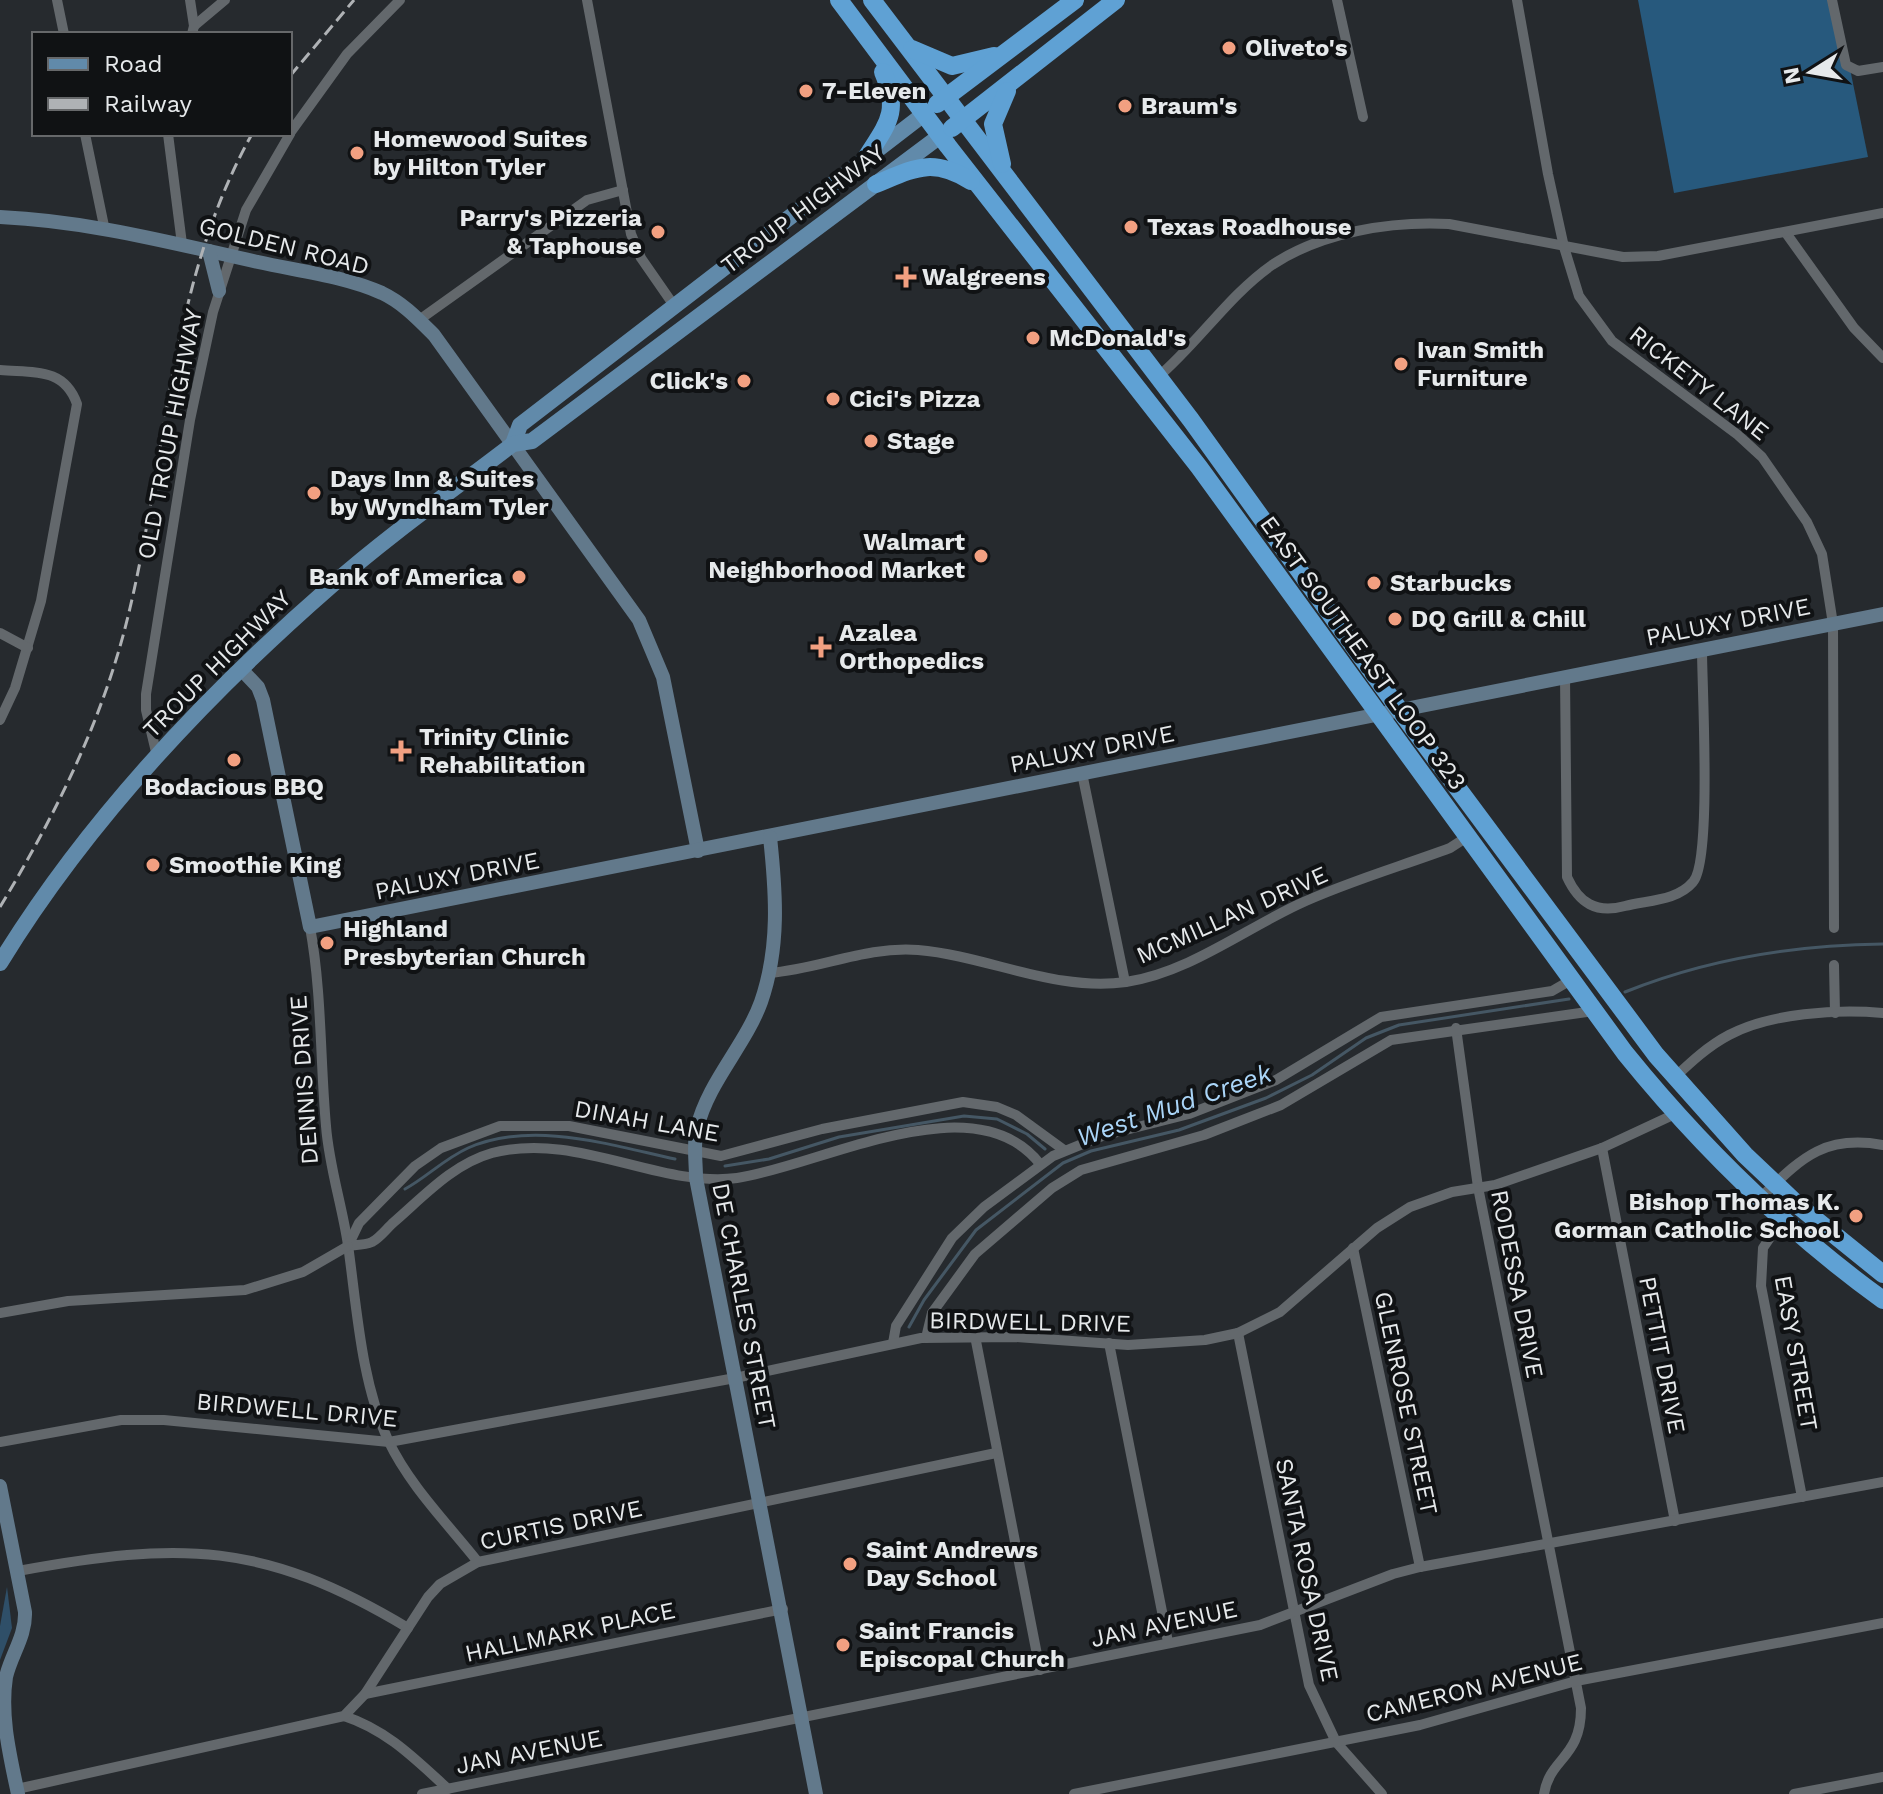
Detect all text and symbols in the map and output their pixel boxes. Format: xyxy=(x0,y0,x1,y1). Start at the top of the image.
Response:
legend xyxy=(32,32,292,136)
north arrow xyxy=(1771,32,1851,112)
place label: Oliveto's xyxy=(1245,34,1348,62)
marker: Oliveto's xyxy=(1220,39,1238,57)
text: Road xyxy=(104,50,163,78)
text: N xyxy=(1778,65,1806,86)
place label: 7-Eleven xyxy=(822,77,926,105)
marker: 7-Eleven xyxy=(797,82,815,100)
text: Railway xyxy=(104,90,193,118)
place label: Braum's xyxy=(1141,92,1238,120)
marker: Braum's xyxy=(1116,97,1134,115)
place label: Homewood Suites by Hilton Tyler xyxy=(373,125,588,181)
street label: TROUP HIGHWAY xyxy=(716,138,890,280)
marker: Homewood Suites by Hilton Tyler xyxy=(348,144,366,162)
place label: Parry's Pizzeria & Taphouse xyxy=(460,204,642,260)
street label: GOLDEN ROAD xyxy=(196,211,372,281)
place label: Texas Roadhouse xyxy=(1147,213,1352,241)
marker: Texas Roadhouse xyxy=(1122,218,1140,236)
marker: Parry's Pizzeria & Taphouse xyxy=(649,223,667,241)
place label: Walgreens xyxy=(922,263,1046,291)
marker: Walgreens xyxy=(897,268,915,286)
street label: OLD TROUP HIGHWAY xyxy=(132,306,208,562)
street label: RICKETY LANE xyxy=(1624,320,1774,446)
place label: McDonald's xyxy=(1049,324,1187,352)
marker: McDonald's xyxy=(1024,329,1042,347)
place label: Ivan Smith Furniture xyxy=(1417,336,1544,392)
marker: Ivan Smith Furniture xyxy=(1392,355,1410,373)
place label: Click's xyxy=(650,367,728,395)
marker: Click's xyxy=(735,372,753,390)
place label: Cici's Pizza xyxy=(849,385,981,413)
marker: Cici's Pizza xyxy=(824,390,842,408)
place label: Stage xyxy=(887,427,955,455)
marker: Stage xyxy=(862,432,880,450)
place label: Days Inn & Suites by Wyndham Tyler xyxy=(330,465,549,521)
marker: Days Inn & Suites by Wyndham Tyler xyxy=(305,484,323,502)
street label: EAST SOUTHEAST LOOP 323 xyxy=(1254,511,1472,795)
place label: Walmart Neighborhood Market xyxy=(708,528,966,584)
marker: Walmart Neighborhood Market xyxy=(972,547,990,565)
place label: Bank of America xyxy=(309,563,503,591)
marker: Bank of America xyxy=(510,568,528,586)
place label: Starbucks xyxy=(1390,569,1512,597)
marker: Starbucks xyxy=(1365,574,1383,592)
street label: TROUP HIGHWAY xyxy=(137,584,297,744)
street label: PALUXY DRIVE xyxy=(1643,592,1813,652)
place label: DQ Grill & Chill xyxy=(1411,605,1586,633)
marker: DQ Grill & Chill xyxy=(1386,610,1404,628)
place label: Azalea Orthopedics xyxy=(839,619,984,675)
marker: Azalea Orthopedics xyxy=(810,636,832,658)
street label: PALUXY DRIVE xyxy=(1007,719,1177,779)
place label: Trinity Clinic Rehabilitation xyxy=(419,723,586,779)
marker: Trinity Clinic Rehabilitation xyxy=(390,740,412,762)
marker: Bodacious BBQ xyxy=(225,751,243,769)
place label: Bodacious BBQ xyxy=(144,773,324,801)
street label: PALUXY DRIVE xyxy=(372,846,542,906)
place label: Smoothie King xyxy=(169,851,342,879)
marker: Smoothie King xyxy=(144,856,162,874)
street label: MCMILLAN DRIVE xyxy=(1132,860,1332,970)
place label: Highland Presbyterian Church xyxy=(343,915,586,971)
marker: Highland Presbyterian Church xyxy=(318,934,336,952)
street label: DENNIS DRIVE xyxy=(284,994,324,1166)
water label: West Mud Creek xyxy=(1073,1057,1276,1152)
street label: DINAH LANE xyxy=(572,1094,722,1148)
street label: DE CHARLES STREET xyxy=(706,1181,782,1431)
street label: RODESSA DRIVE xyxy=(1485,1187,1549,1381)
place label: Bishop Thomas K. Gorman Catholic School xyxy=(1554,1188,1840,1244)
marker: Bishop Thomas K. Gorman Catholic School xyxy=(1847,1207,1865,1225)
street label: EASY STREET xyxy=(1769,1273,1823,1433)
street label: PETTIT DRIVE xyxy=(1633,1274,1691,1436)
street label: GLENROSE STREET xyxy=(1369,1289,1443,1517)
street label: BIRDWELL DRIVE xyxy=(929,1306,1131,1338)
street label: BIRDWELL DRIVE xyxy=(195,1387,399,1433)
street label: SANTA ROSA DRIVE xyxy=(1270,1456,1344,1684)
street label: CURTIS DRIVE xyxy=(477,1494,645,1556)
place label: Saint Andrews Day School xyxy=(866,1536,1038,1592)
marker: Saint Andrews Day School xyxy=(841,1555,859,1573)
street label: JAN AVENUE xyxy=(1088,1595,1240,1653)
street label: HALLMARK PLACE xyxy=(462,1596,678,1668)
place label: Saint Francis Episcopal Church xyxy=(859,1617,1065,1673)
marker: Saint Francis Episcopal Church xyxy=(834,1636,852,1654)
street label: CAMERON AVENUE xyxy=(1363,1648,1585,1728)
street label: JAN AVENUE xyxy=(453,1724,605,1780)

